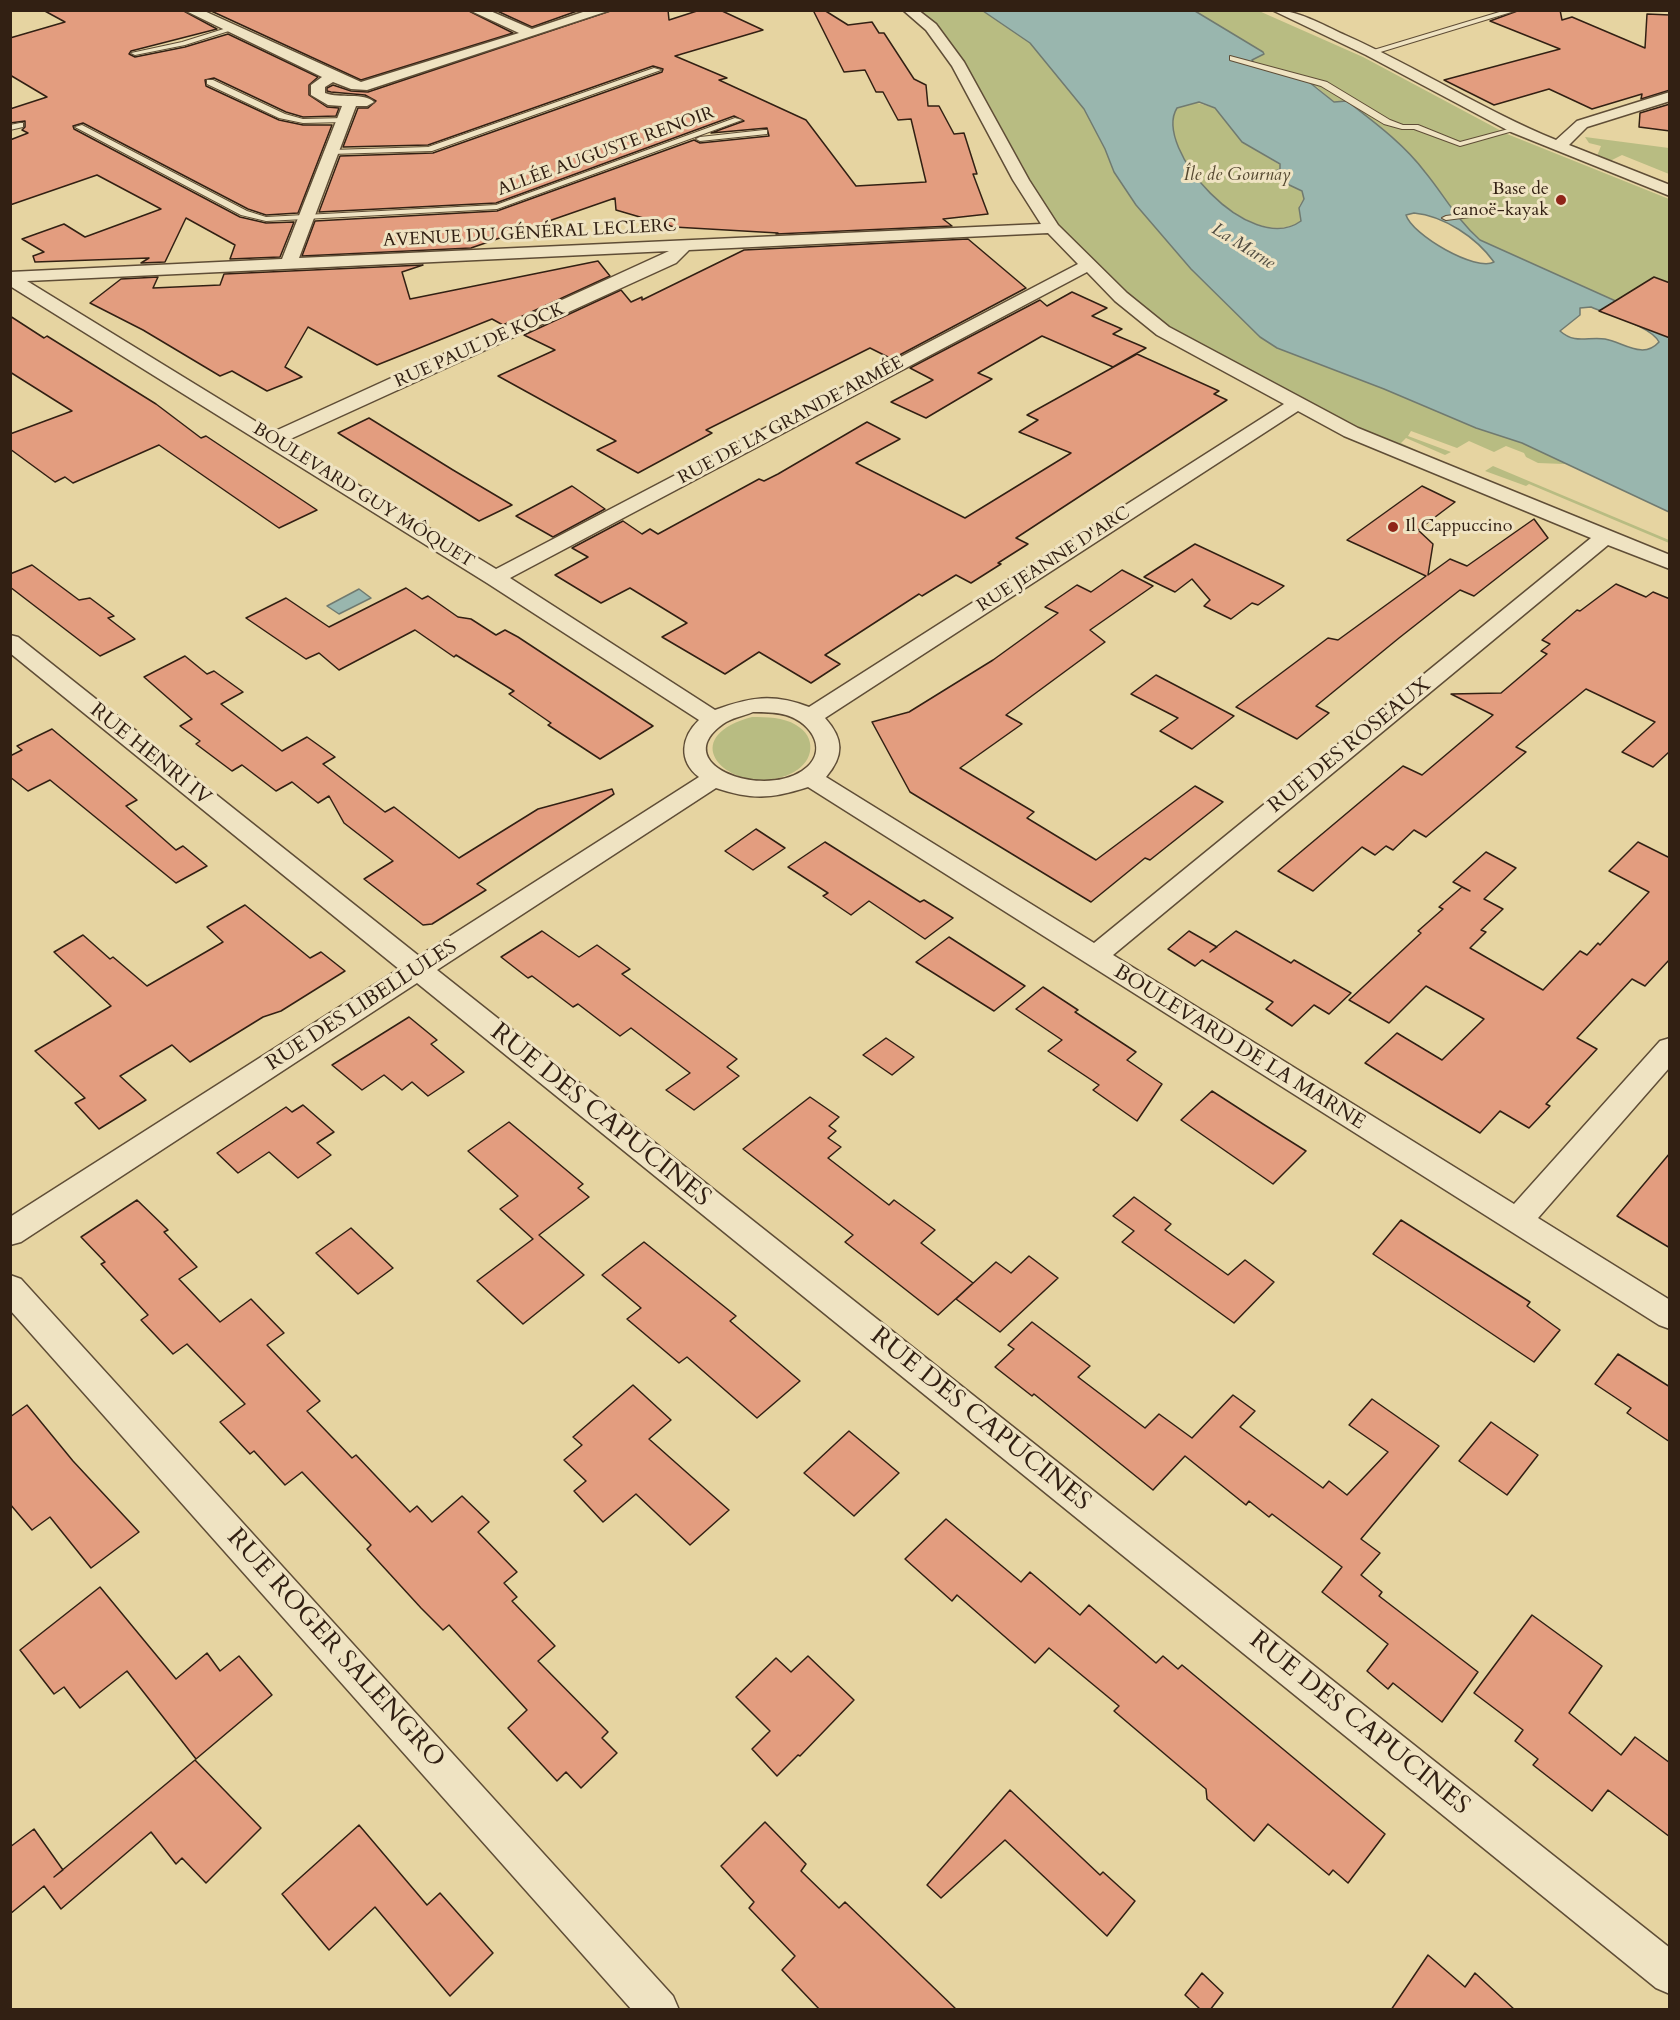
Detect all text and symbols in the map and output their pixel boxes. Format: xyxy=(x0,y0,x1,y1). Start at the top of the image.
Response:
street label: ALLÉE AUGUSTE RENOIR xyxy=(495,103,717,201)
park label: Île de Gournay xyxy=(1183,165,1291,187)
place label: Base de canoë-kayak xyxy=(1453,179,1549,222)
marker: Base de canoë-kayak xyxy=(1554,193,1568,207)
street label: AVENUE DU GÉNÉRAL LECLERC xyxy=(383,216,677,252)
water label: La Marne xyxy=(1207,219,1279,275)
street label: RUE PAUL DE KOCK xyxy=(392,299,568,393)
street label: RUE DE LA GRANDE ARMÉE xyxy=(675,352,907,490)
street label: BOULEVARD GUY MÔQUET xyxy=(248,419,478,573)
street label: RUE JEANNE D'ARC xyxy=(974,503,1134,617)
place label: Il Cappuccino xyxy=(1405,516,1513,538)
marker: Il Cappuccino xyxy=(1386,520,1400,534)
street label: RUE DES ROSEAUX xyxy=(1264,673,1436,819)
street label: RUE HENRI IV xyxy=(84,698,216,812)
street label: RUE DES LIBELLULES xyxy=(262,935,462,1077)
street label: BOULEVARD DE LA MARNE xyxy=(1109,960,1369,1136)
street label: RUE DES CAPUCINES xyxy=(484,1018,716,1214)
street label: RUE DES CAPUCINES xyxy=(864,1322,1096,1518)
street label: RUE ROGER SALENGRO xyxy=(219,1523,451,1775)
street label: RUE DES CAPUCINES xyxy=(1243,1626,1475,1822)

